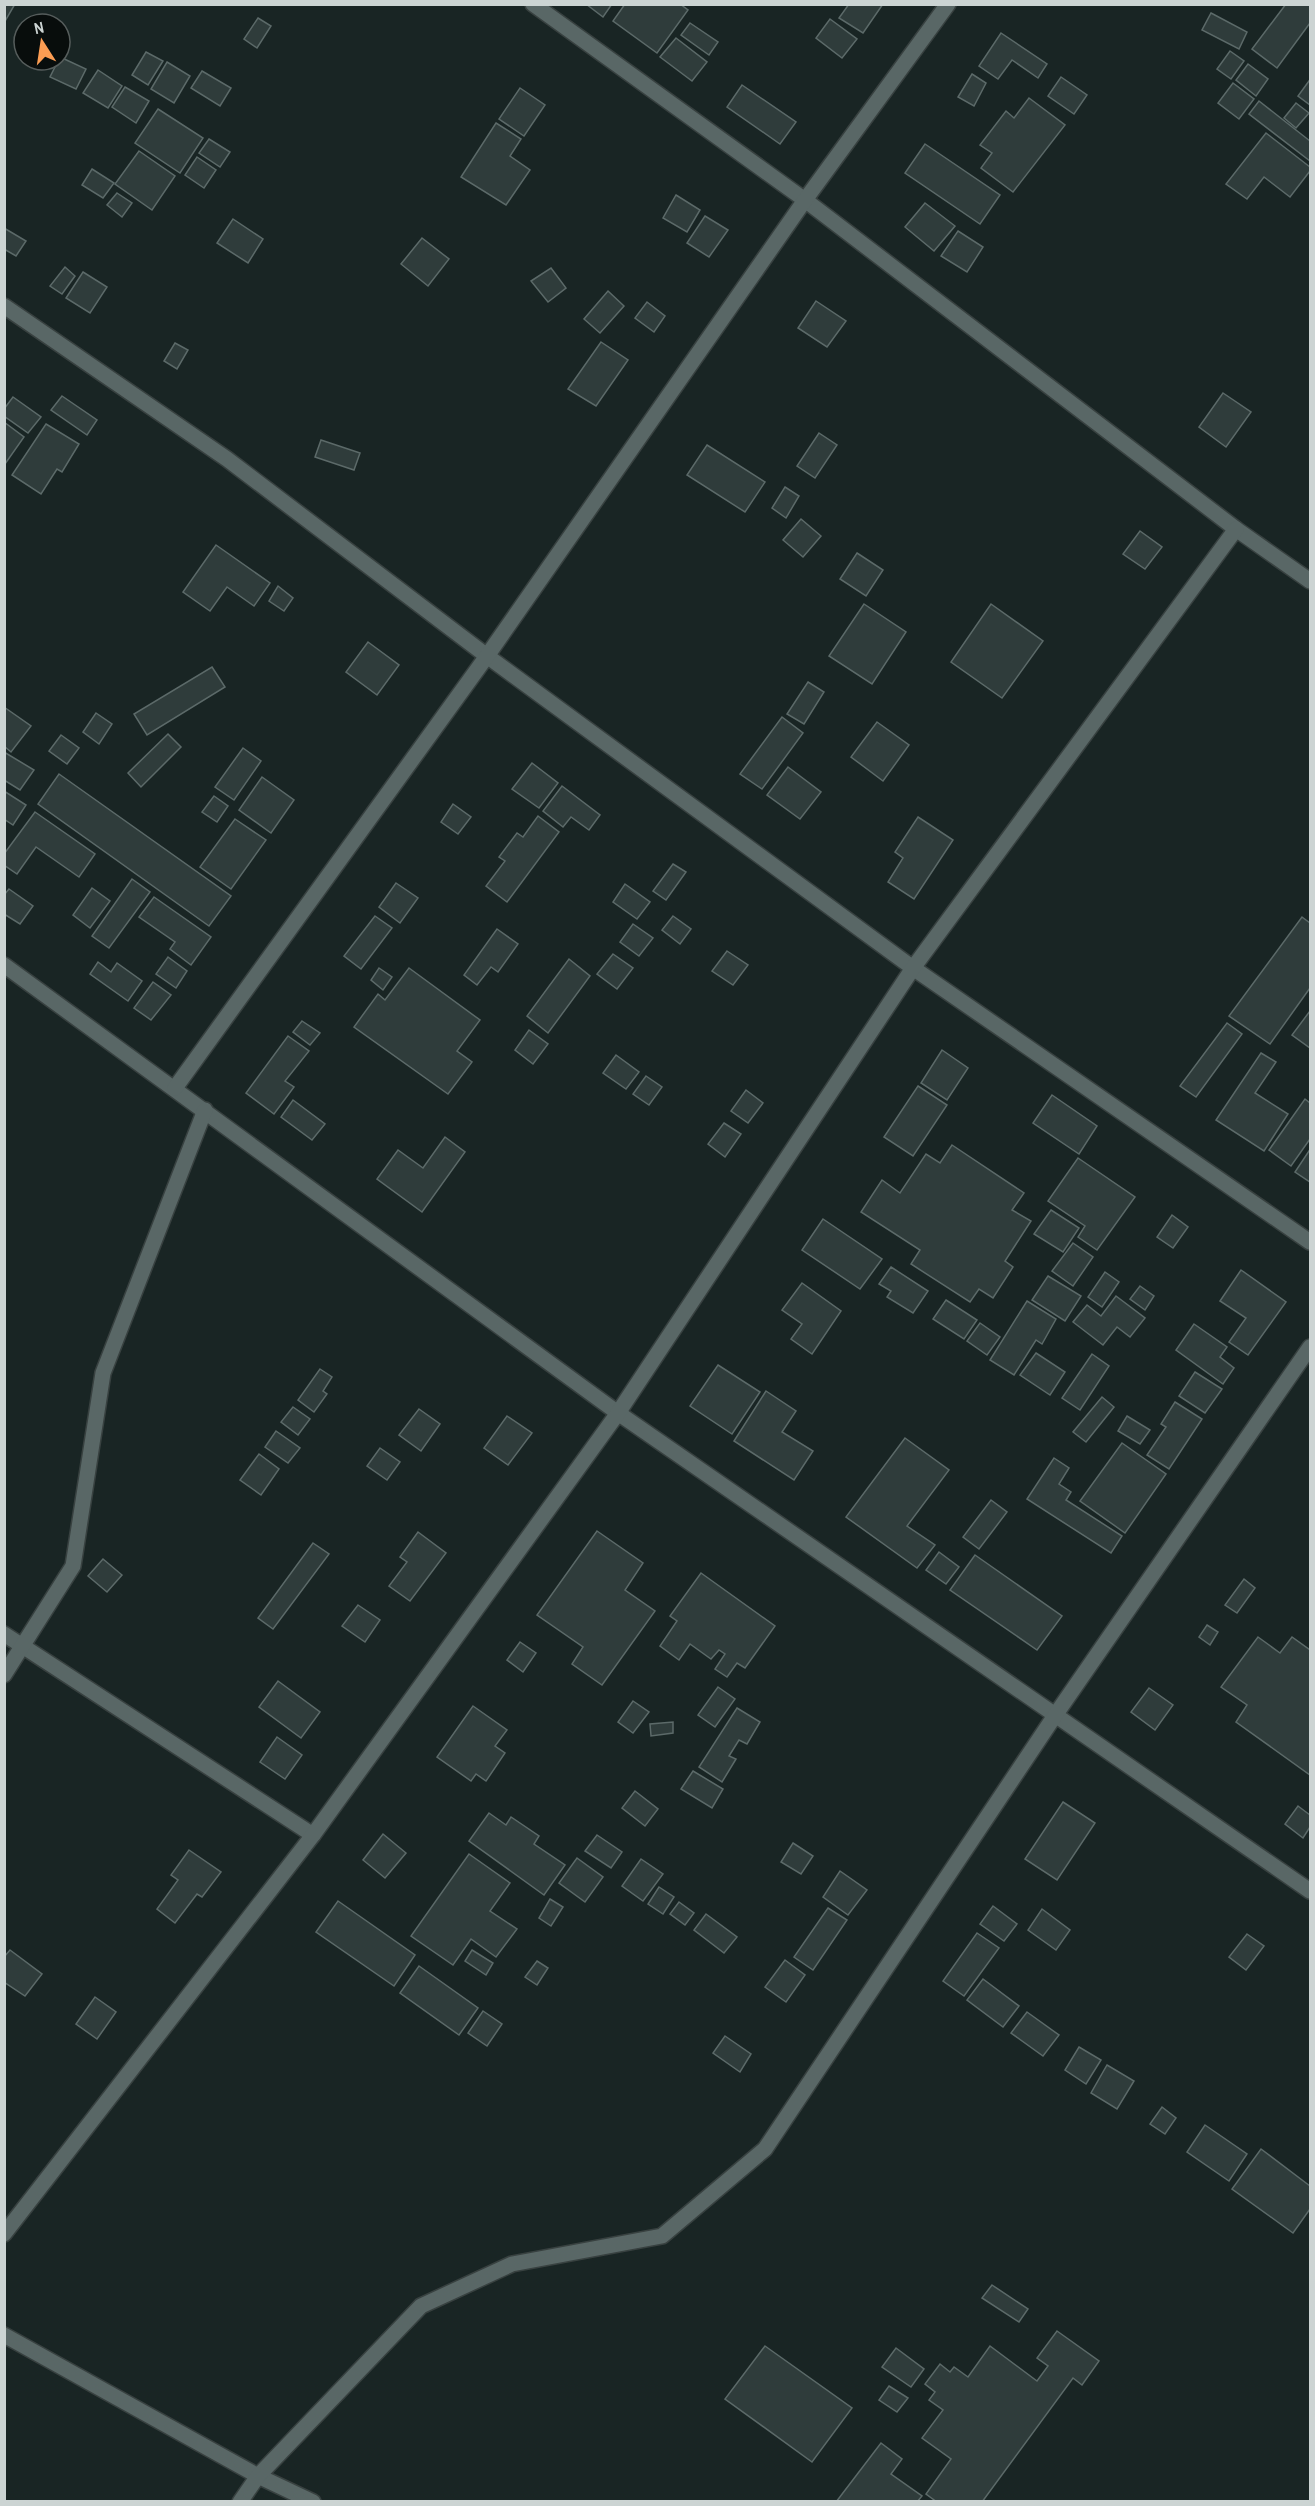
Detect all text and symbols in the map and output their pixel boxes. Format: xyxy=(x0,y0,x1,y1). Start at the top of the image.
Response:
north arrow xyxy=(12,12,72,72)
text: N xyxy=(32,16,46,39)

